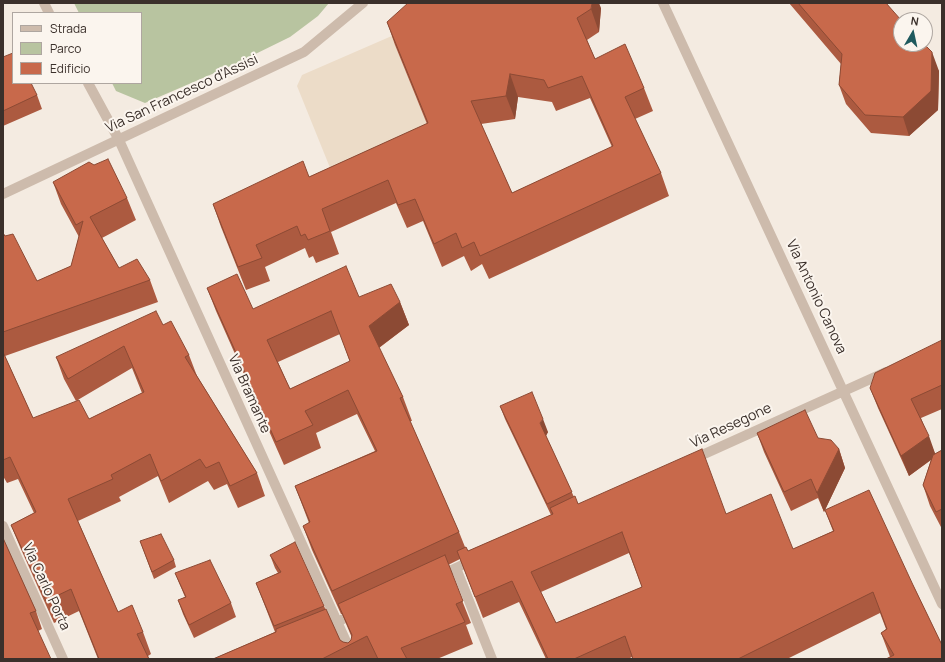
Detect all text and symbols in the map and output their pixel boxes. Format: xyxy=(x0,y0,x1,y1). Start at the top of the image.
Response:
legend xyxy=(12,12,142,84)
north arrow xyxy=(893,12,933,52)
text: N xyxy=(910,13,920,29)
text: Strada xyxy=(50,20,87,37)
text: Parco xyxy=(50,40,81,57)
street label: Via San Francesco d'Assisi xyxy=(103,51,261,137)
text: Edificio xyxy=(50,60,90,77)
street label: Via Antonio Canova xyxy=(782,237,850,357)
street label: Via Bramante xyxy=(224,352,274,436)
street label: Via Resegone xyxy=(688,400,774,452)
street label: Via Carlo Porta xyxy=(18,541,74,633)

